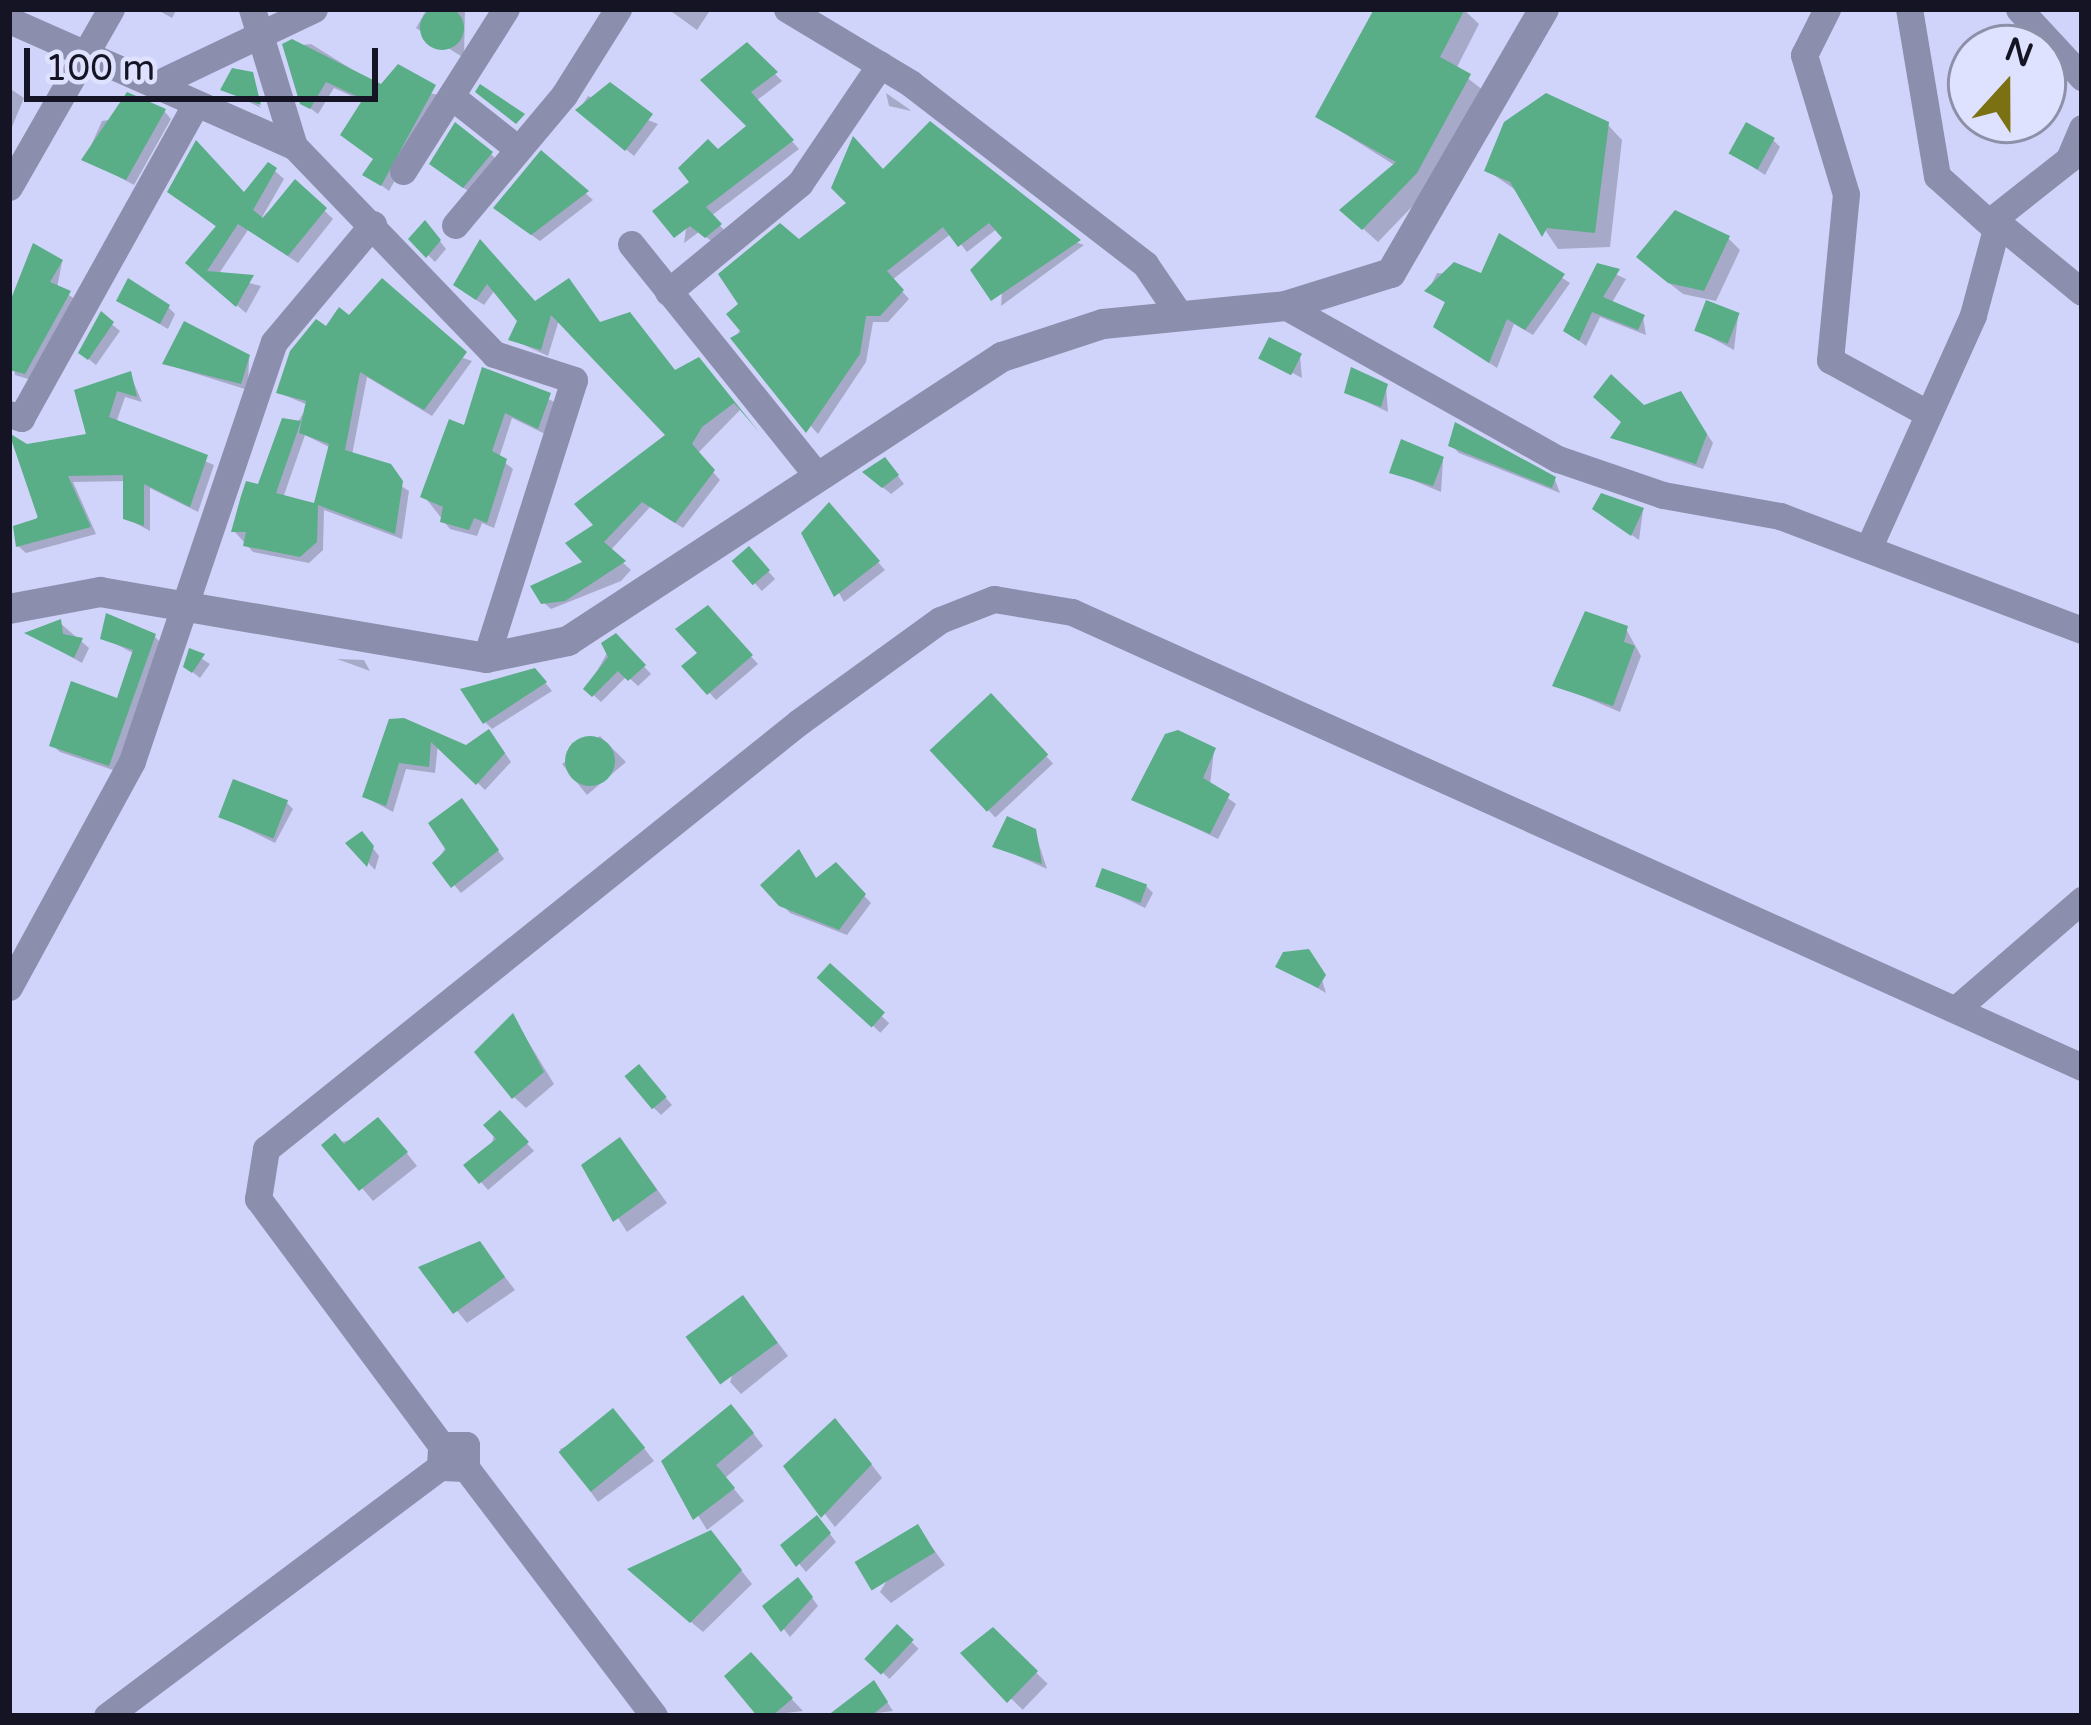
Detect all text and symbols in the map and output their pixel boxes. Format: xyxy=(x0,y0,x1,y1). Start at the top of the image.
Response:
scale bar xyxy=(30,24,384,98)
north arrow xyxy=(1947,24,2067,144)
text: N xyxy=(2000,30,2038,76)
text: 100 m xyxy=(45,47,155,90)

